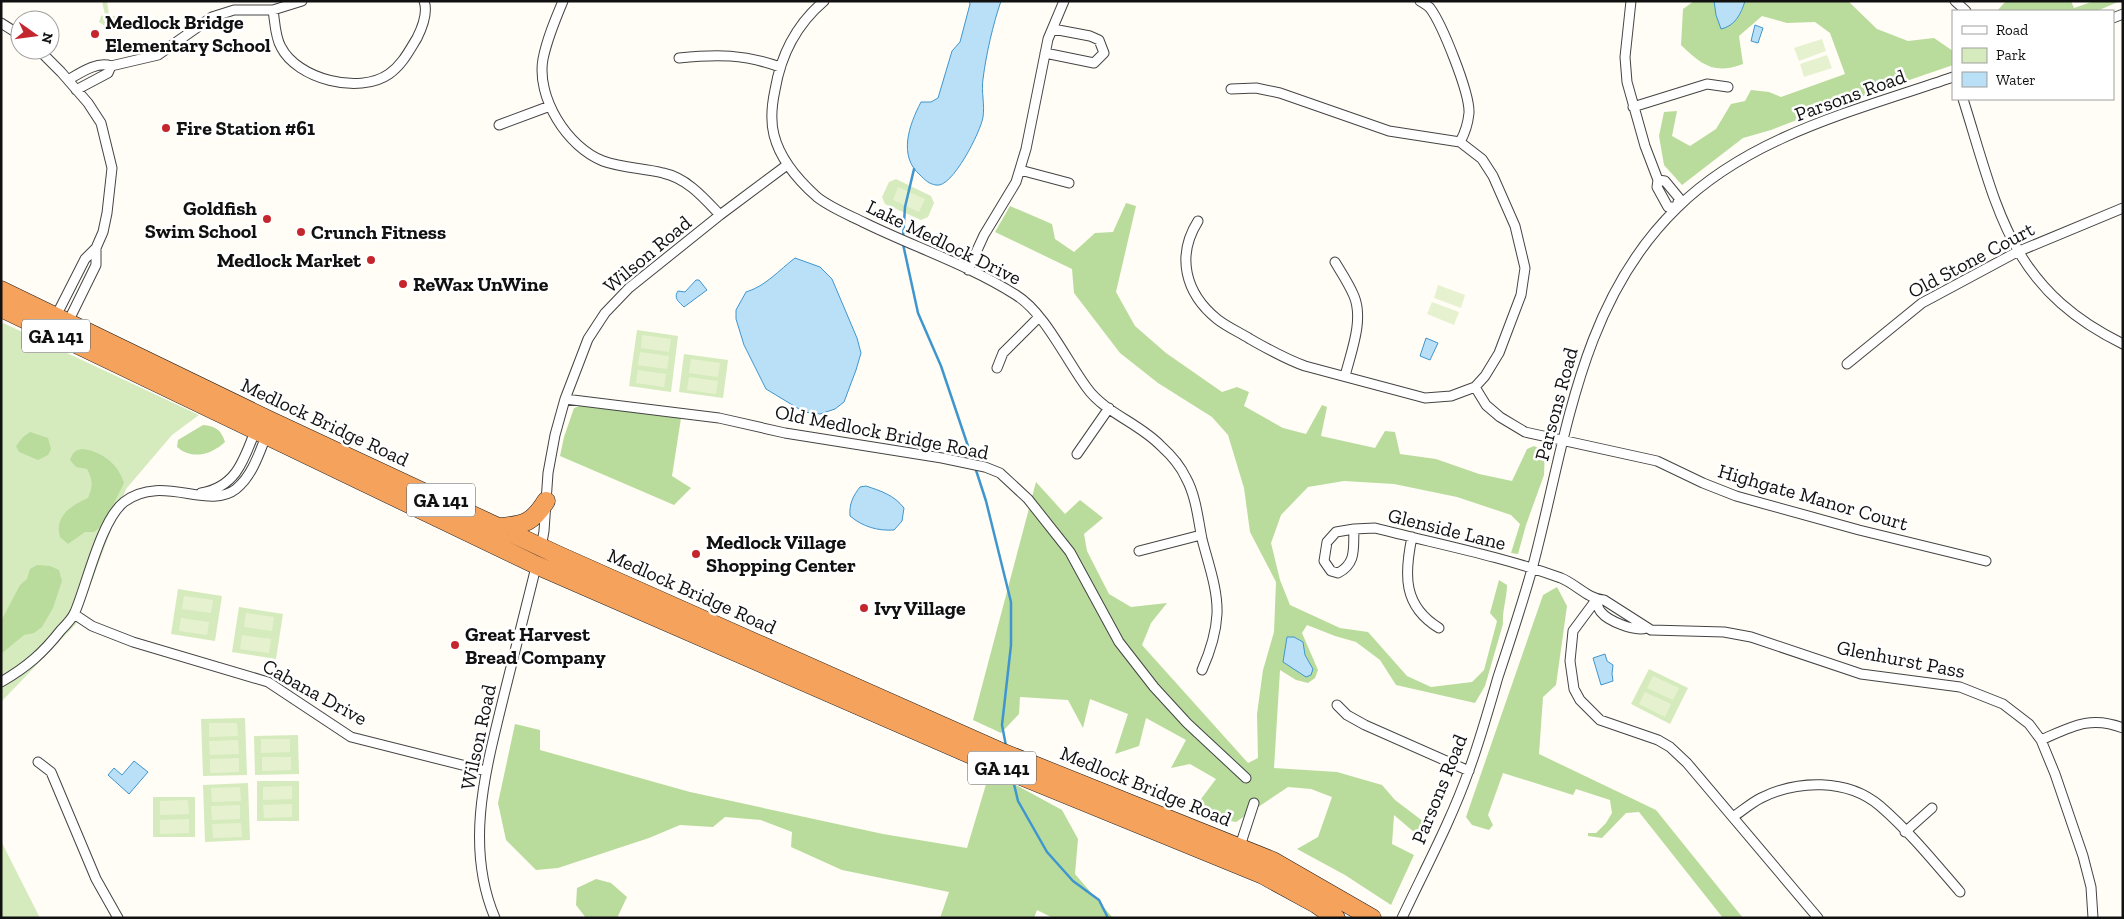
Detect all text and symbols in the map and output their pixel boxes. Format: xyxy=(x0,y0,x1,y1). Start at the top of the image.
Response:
north arrow xyxy=(10,10,60,60)
place label: Medlock Bridge Elementary School xyxy=(105,10,271,57)
legend xyxy=(1952,10,2114,100)
text: Road xyxy=(1996,21,2029,39)
marker: Medlock Bridge Elementary School xyxy=(89,28,101,40)
text: N xyxy=(38,31,57,46)
text: Park xyxy=(1996,46,2026,64)
street label: Parsons Road xyxy=(1791,64,1909,126)
text: Water xyxy=(1996,71,2036,89)
place label: Fire Station #61 xyxy=(176,116,315,140)
marker: Fire Station #61 xyxy=(160,122,172,134)
street label: Lake Medlock Drive xyxy=(863,194,1025,290)
place label: Goldfish Swim School xyxy=(145,196,257,243)
street label: Wilson Road xyxy=(598,210,696,298)
marker: Goldfish Swim School xyxy=(261,213,273,225)
street label: Old Stone Court xyxy=(1904,216,2039,303)
place label: Crunch Fitness xyxy=(311,220,446,244)
marker: Crunch Fitness xyxy=(295,226,307,238)
place label: Medlock Market xyxy=(217,248,362,272)
marker: Medlock Market xyxy=(365,254,377,266)
place label: ReWax UnWine xyxy=(413,272,549,296)
marker: ReWax UnWine xyxy=(397,278,409,290)
road number: GA 141 xyxy=(22,320,90,352)
street label: Parsons Road xyxy=(1529,345,1583,463)
street label: Medlock Bridge Road xyxy=(237,373,413,471)
street label: Old Medlock Bridge Road xyxy=(773,399,991,465)
street label: Highgate Manor Court xyxy=(1715,458,1911,536)
road number: GA 141 xyxy=(407,484,475,516)
street label: Glenside Lane xyxy=(1386,503,1508,555)
place label: Medlock Village Shopping Center xyxy=(706,530,856,577)
street label: Medlock Bridge Road xyxy=(604,543,780,639)
marker: Medlock Village Shopping Center xyxy=(690,548,702,560)
place label: Ivy Village xyxy=(874,596,966,620)
marker: Ivy Village xyxy=(858,602,870,614)
place label: Great Harvest Bread Company xyxy=(465,622,606,669)
street label: Glenhurst Pass xyxy=(1835,635,1967,683)
marker: Great Harvest Bread Company xyxy=(449,639,461,651)
street label: Cabana Drive xyxy=(259,653,371,731)
street label: Wilson Road xyxy=(455,682,501,792)
street label: Parsons Road xyxy=(1406,731,1472,847)
street label: Medlock Bridge Road xyxy=(1057,741,1235,831)
road number: GA 141 xyxy=(968,751,1036,784)

